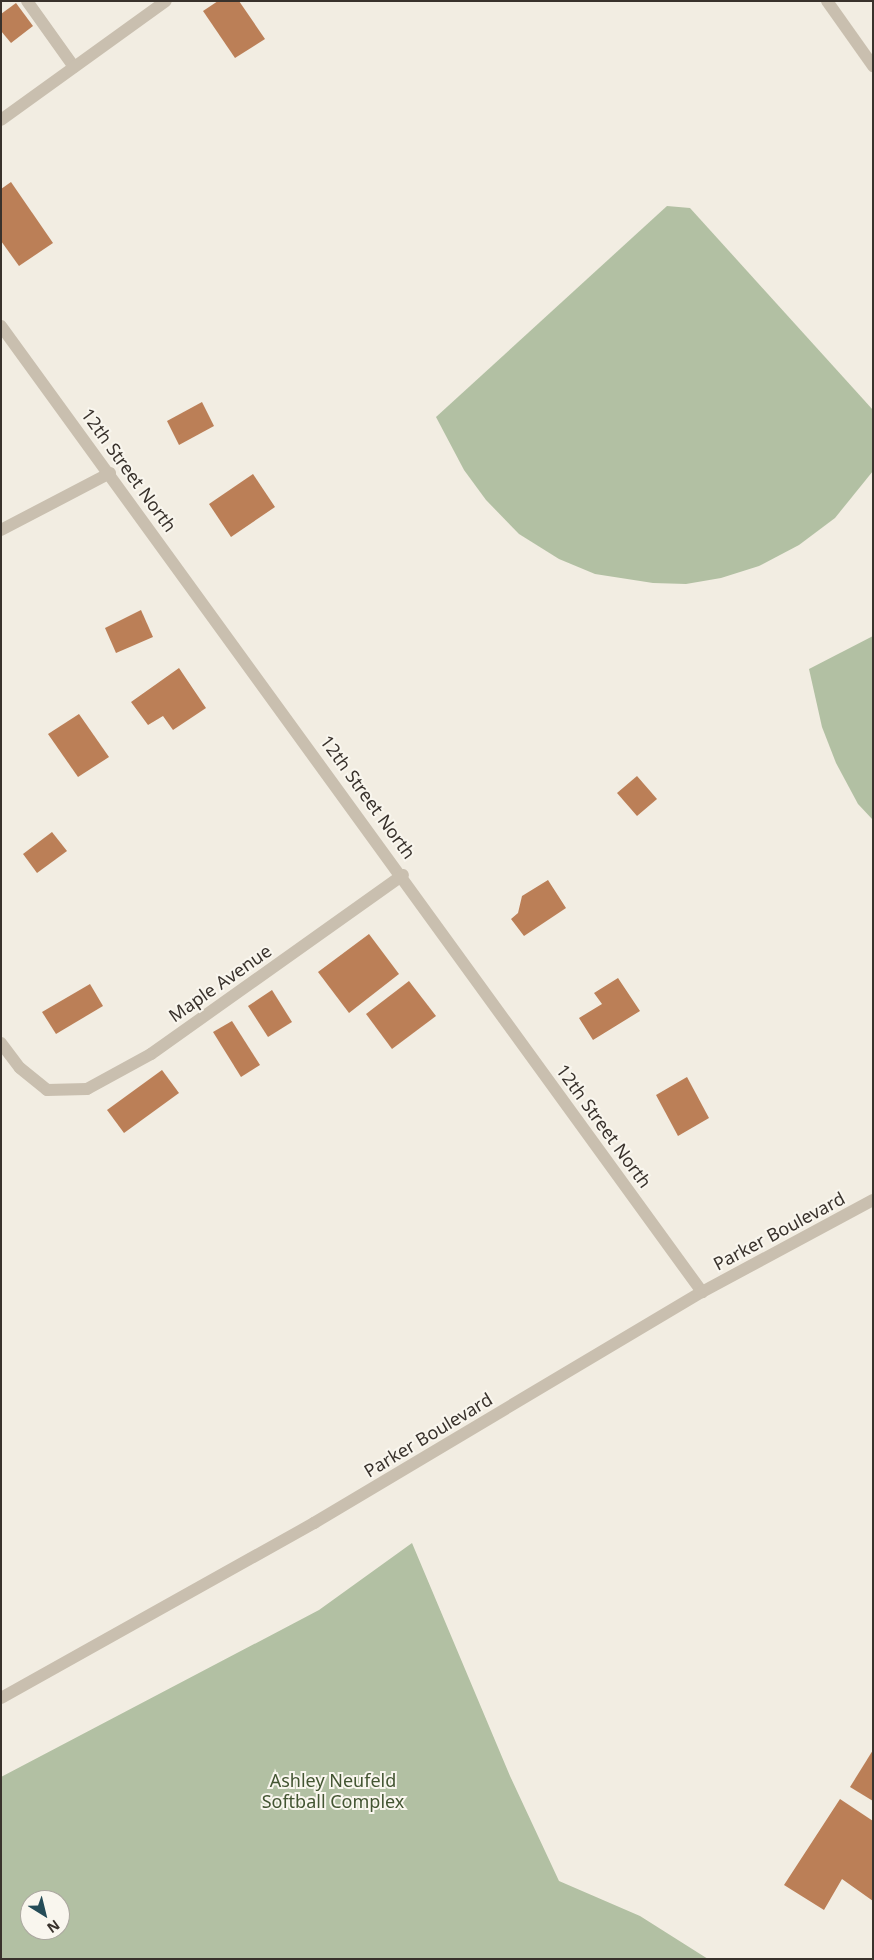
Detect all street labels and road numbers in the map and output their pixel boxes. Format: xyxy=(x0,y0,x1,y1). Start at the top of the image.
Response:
street label: 12th Street North xyxy=(77,404,181,536)
street label: 12th Street North xyxy=(316,731,420,863)
street label: Maple Avenue xyxy=(165,940,275,1026)
street label: 12th Street North xyxy=(552,1060,656,1192)
street label: Parker Boulevard xyxy=(710,1187,848,1275)
street label: Parker Boulevard xyxy=(360,1388,496,1482)

